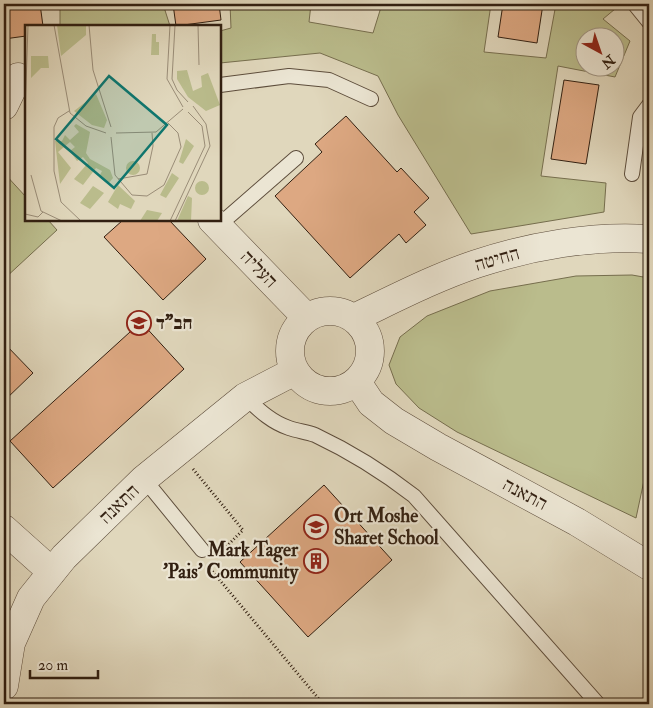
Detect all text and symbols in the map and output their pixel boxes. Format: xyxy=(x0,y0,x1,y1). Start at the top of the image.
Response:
inset map xyxy=(25,25,221,221)
north arrow xyxy=(576,28,626,78)
text: N xyxy=(597,50,619,72)
street label: החיטה xyxy=(472,241,522,277)
street label: העליה xyxy=(235,245,283,293)
school or university icon: חב"ד xyxy=(126,310,152,336)
place label: חב"ד xyxy=(156,311,193,335)
street label: התאנה xyxy=(498,472,552,516)
street label: התאנה xyxy=(94,479,144,529)
place label: Ort Moshe Sharet School xyxy=(334,504,439,550)
school or university icon: Ort Moshe Sharet School xyxy=(303,514,329,540)
place label: Mark Tager 'Pais' Community xyxy=(163,538,299,585)
building icon: Mark Tager 'Pais' Community xyxy=(303,548,329,574)
scale bar xyxy=(30,648,98,680)
text: 20 m xyxy=(38,656,68,675)

